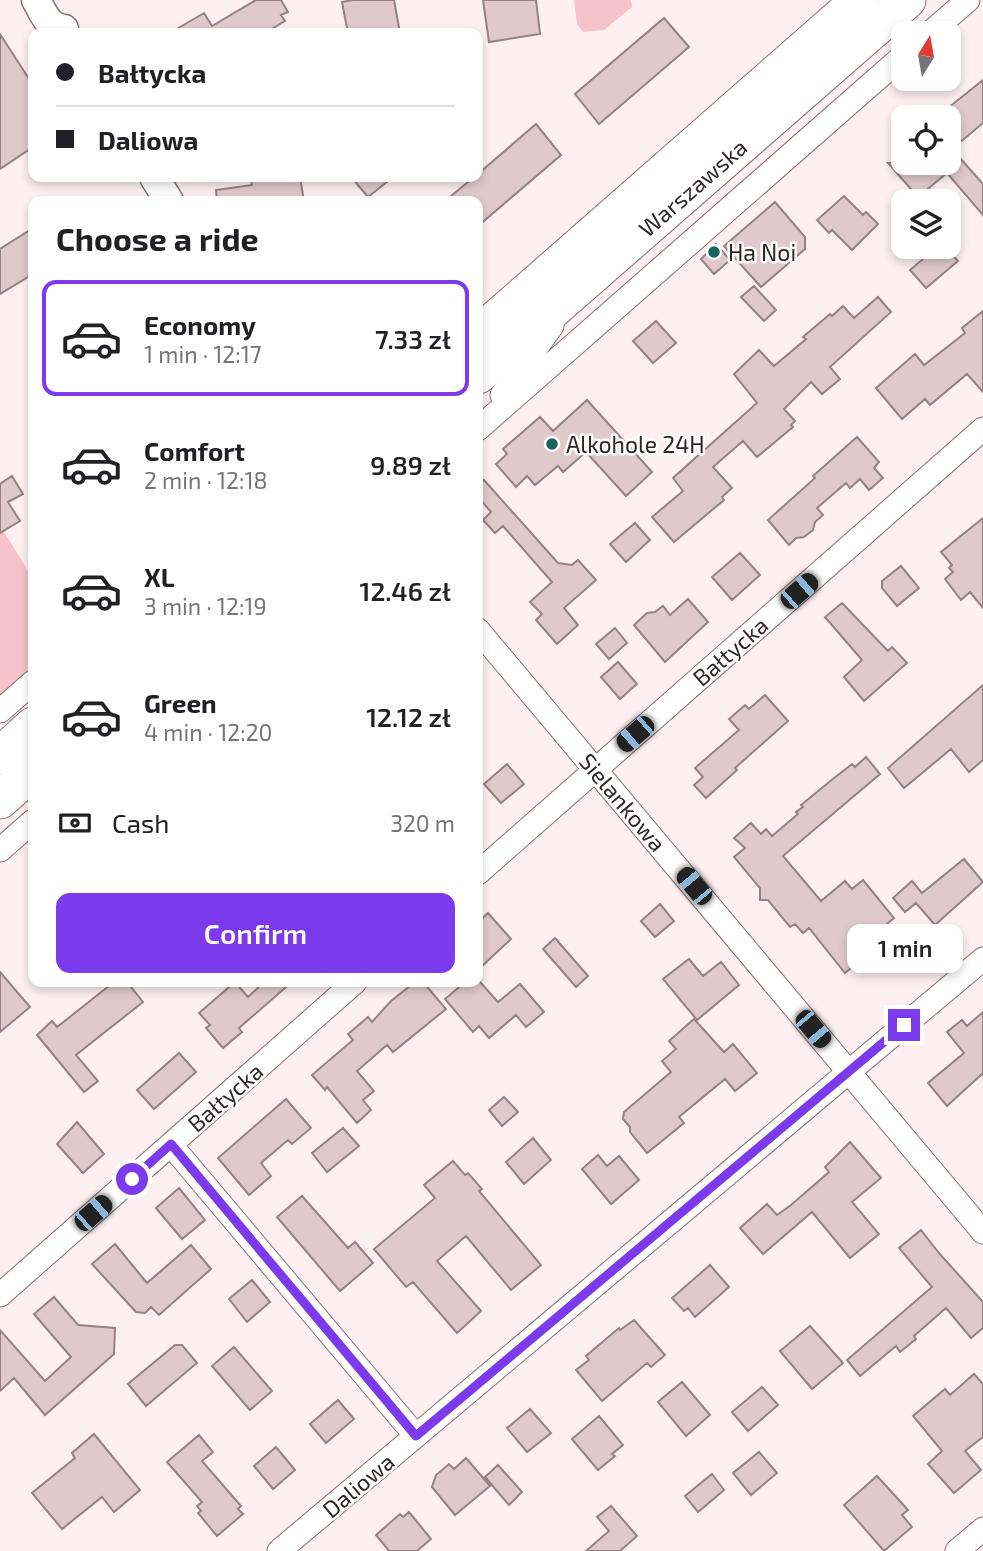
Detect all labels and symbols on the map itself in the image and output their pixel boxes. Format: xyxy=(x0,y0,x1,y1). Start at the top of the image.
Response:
north arrow xyxy=(891,21,961,91)
street label: Warszawska xyxy=(633,133,752,242)
place label: Ha Noi xyxy=(728,238,796,266)
marker: Ha Noi xyxy=(706,244,722,260)
place label: Alkohole 24H xyxy=(566,430,705,458)
marker: Alkohole 24H xyxy=(544,436,560,452)
car xyxy=(777,569,822,613)
street label: Bałtycka xyxy=(687,611,773,691)
car xyxy=(613,712,658,756)
street label: Sielankowa xyxy=(574,747,672,857)
car xyxy=(673,863,716,909)
callout: 1 min xyxy=(846,923,962,972)
car xyxy=(792,1006,835,1052)
route end xyxy=(888,1009,920,1041)
street label: Bałtycka xyxy=(182,1057,268,1137)
route start xyxy=(116,1163,148,1195)
car xyxy=(71,1191,116,1235)
street label: Daliowa xyxy=(316,1447,400,1523)

